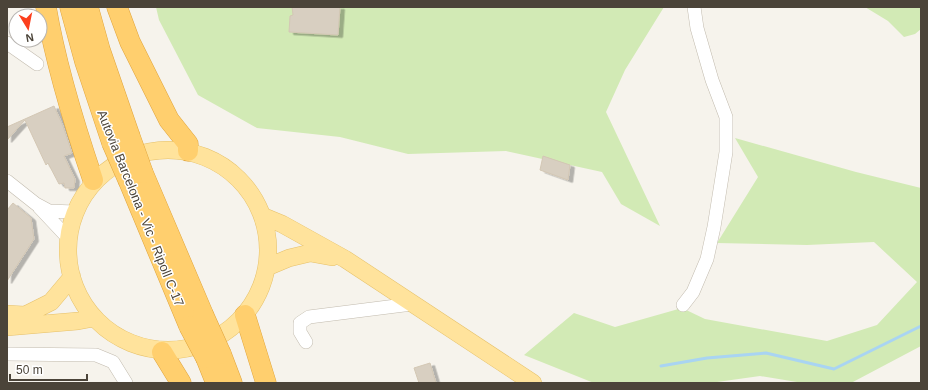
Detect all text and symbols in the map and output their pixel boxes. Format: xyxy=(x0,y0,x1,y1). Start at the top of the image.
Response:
north arrow xyxy=(8,8,48,48)
text: N xyxy=(25,31,35,44)
street label: Autovia Barcelona - Vic - Ripoll C-17 xyxy=(94,108,187,309)
scale bar xyxy=(10,356,87,382)
text: 50 m xyxy=(16,363,43,377)

